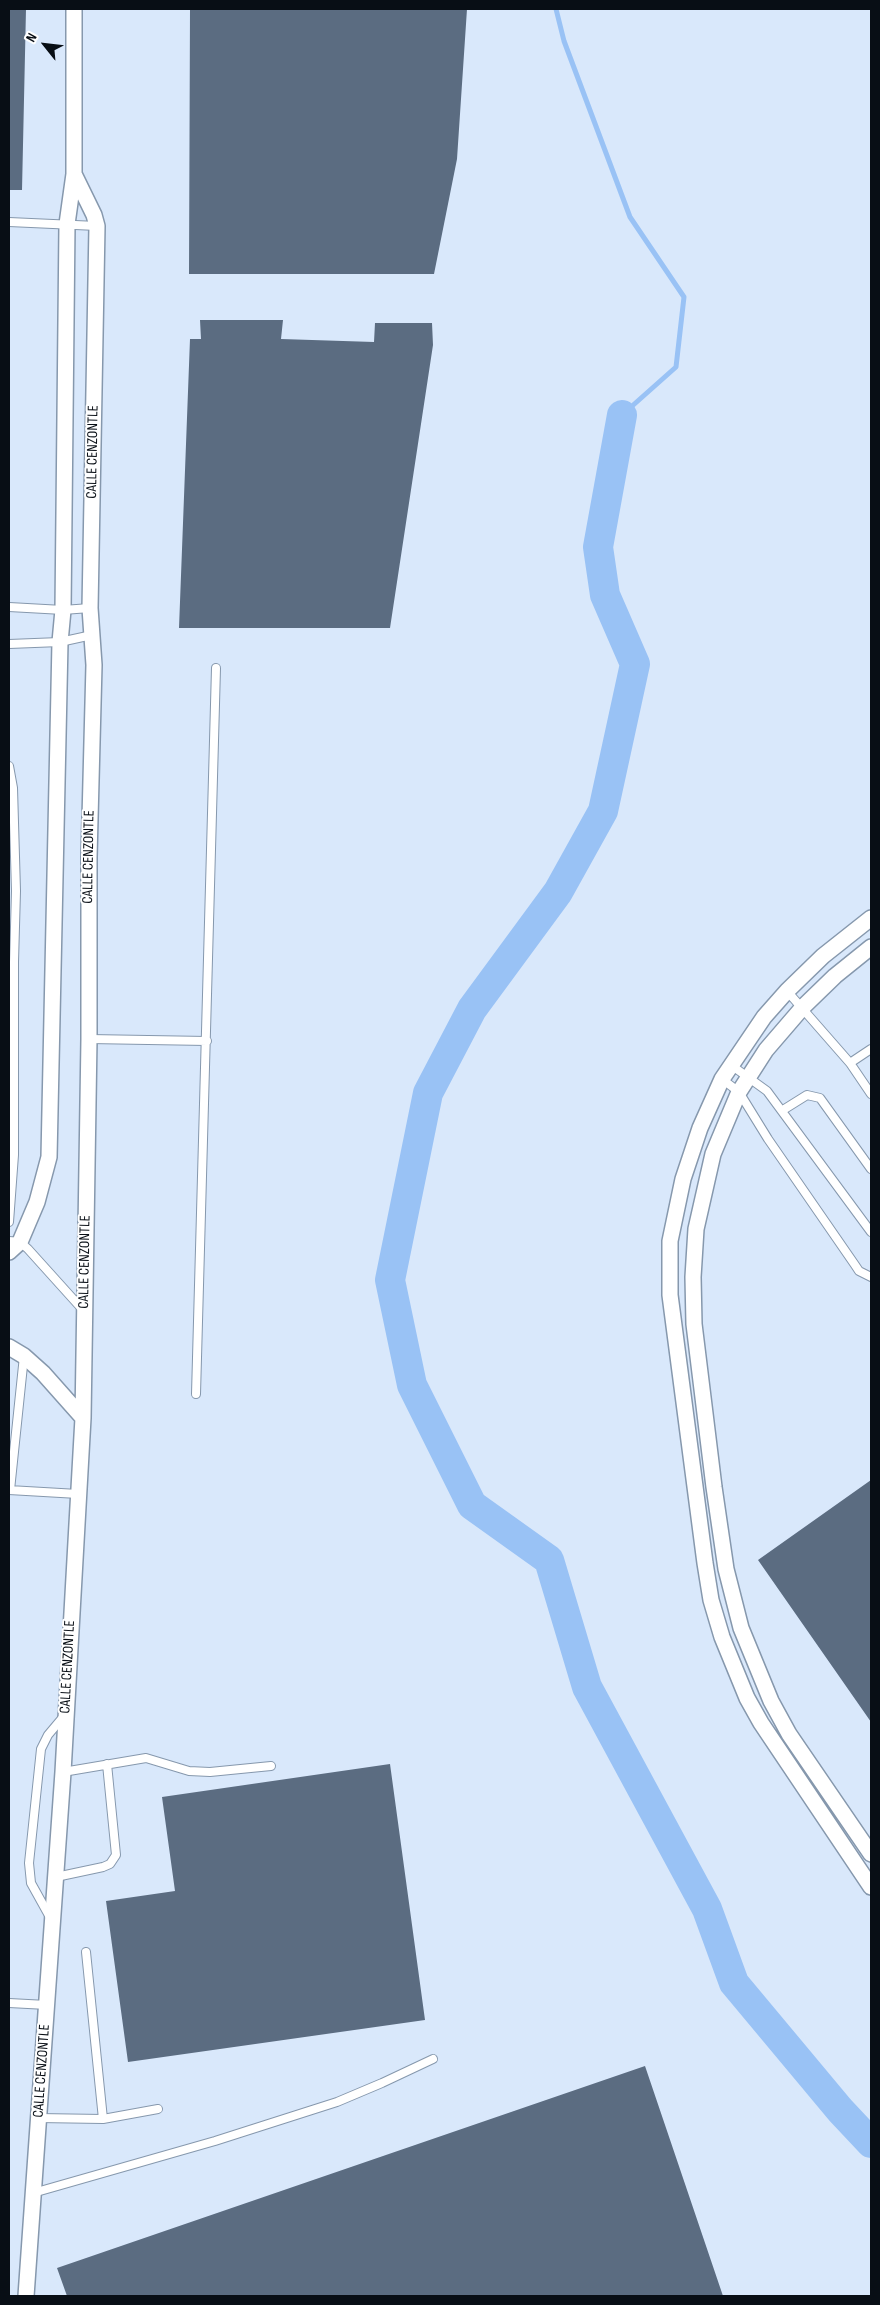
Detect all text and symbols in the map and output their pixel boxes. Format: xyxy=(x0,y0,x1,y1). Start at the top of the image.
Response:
north arrow xyxy=(20,20,70,70)
text: N xyxy=(22,30,41,45)
street label: CALLE CENZONTLE xyxy=(83,405,103,499)
street label: CALLE CENZONTLE xyxy=(79,810,99,904)
street label: CALLE CENZONTLE xyxy=(75,1215,95,1309)
street label: CALLE CENZONTLE xyxy=(57,1620,79,1714)
street label: CALLE CENZONTLE xyxy=(30,2024,54,2118)

